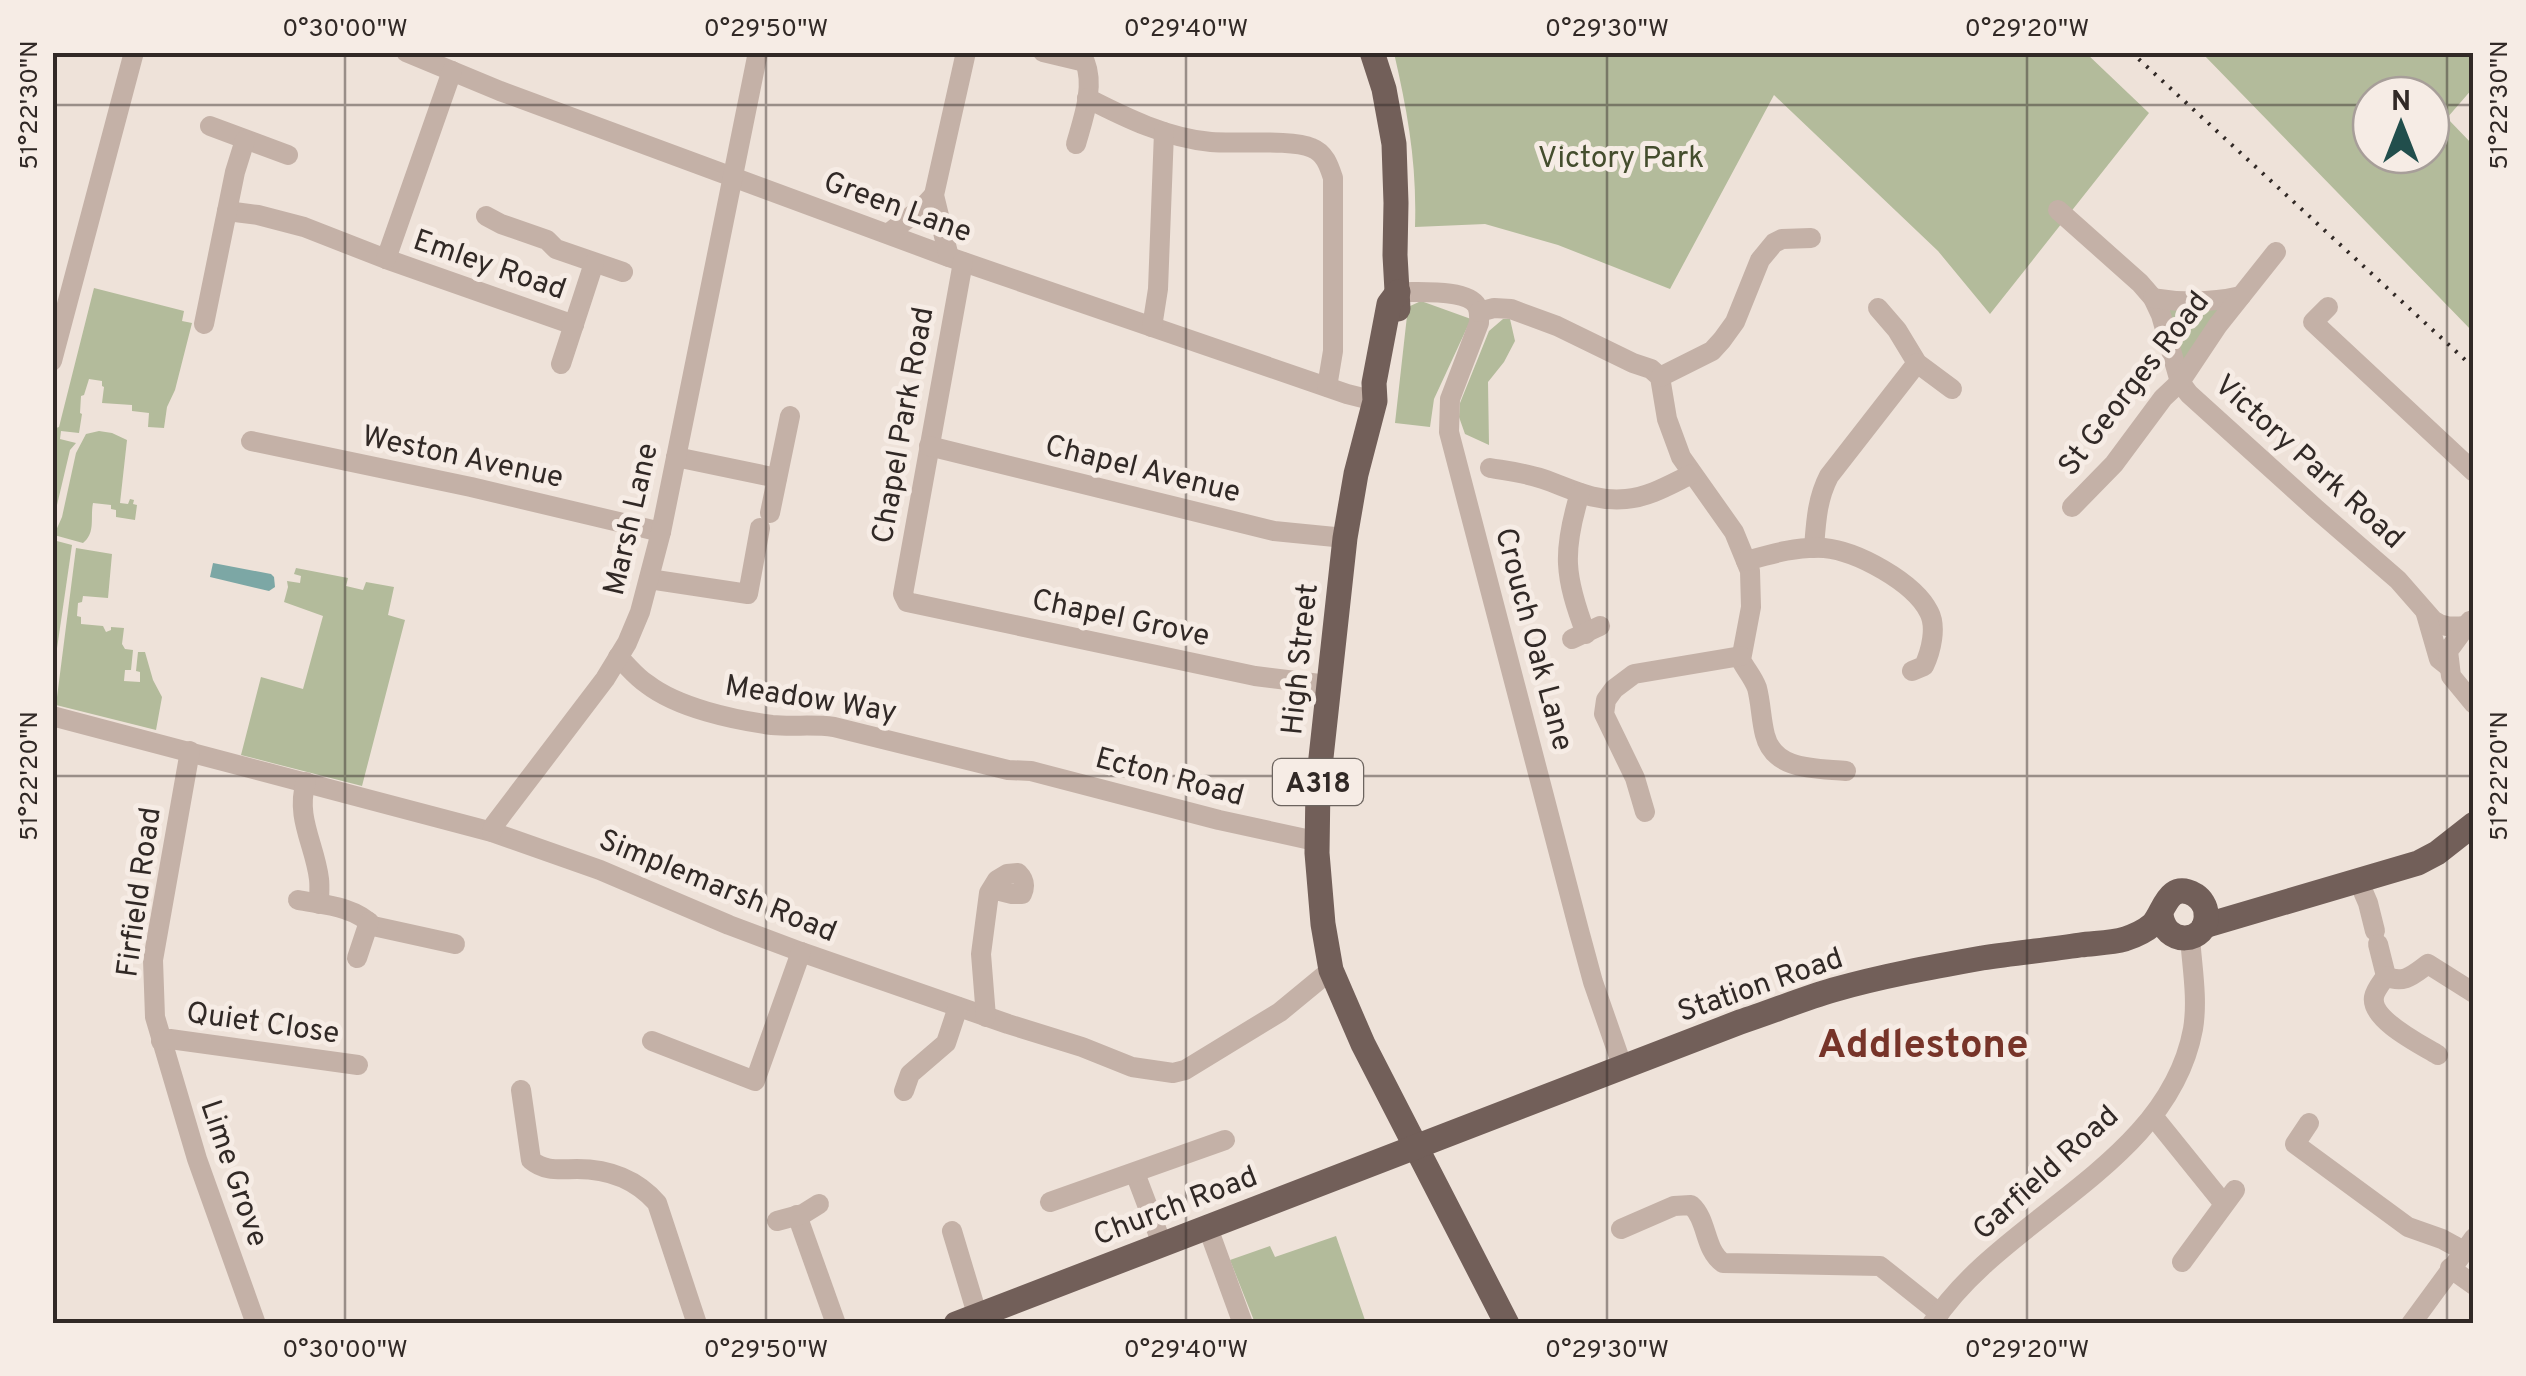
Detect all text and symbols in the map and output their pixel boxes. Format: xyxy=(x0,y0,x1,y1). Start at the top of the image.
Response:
text: 0°30'00"W xyxy=(282,14,408,46)
text: 0°29'50"W xyxy=(704,14,828,46)
text: 0°29'40"W xyxy=(1124,14,1248,46)
text: 0°29'30"W xyxy=(1545,14,1669,46)
text: 0°29'20"W xyxy=(1965,14,2089,46)
text: 51°22'30"N xyxy=(15,40,47,170)
text: 51°22'30"N xyxy=(2485,40,2517,170)
north arrow xyxy=(2351,75,2451,175)
text: N xyxy=(2391,85,2411,121)
park label: Victory Park xyxy=(1538,141,1704,178)
street label: Green Lane xyxy=(818,164,976,252)
street label: Emley Road xyxy=(408,223,570,310)
street label: St Georges Road xyxy=(2051,285,2219,484)
street label: Chapel Park Road xyxy=(865,304,943,547)
street label: Victory Park Road xyxy=(2206,368,2411,558)
street label: Weston Avenue xyxy=(358,419,567,498)
street label: Chapel Avenue xyxy=(1041,428,1244,513)
street label: Marsh Lane xyxy=(597,440,668,599)
street label: Crouch Oak Lane xyxy=(1485,524,1580,755)
street label: High Street xyxy=(1275,582,1328,737)
street label: Chapel Grove xyxy=(1028,583,1213,656)
street label: Meadow Way xyxy=(722,669,899,732)
text: 51°22'20"N xyxy=(15,711,47,841)
text: 51°22'20"N xyxy=(2485,711,2517,841)
street label: Ecton Road xyxy=(1091,741,1248,816)
road number: A318 xyxy=(1273,759,1363,805)
street label: Firfield Road xyxy=(110,805,171,980)
street label: Simplemarsh Road xyxy=(593,823,841,952)
street label: Station Road xyxy=(1673,941,1848,1032)
street label: Quiet Close xyxy=(184,995,342,1054)
district label: Addlestone xyxy=(1818,1022,2029,1072)
street label: Lime Grove xyxy=(190,1095,275,1252)
street label: Garfield Road xyxy=(1966,1099,2127,1249)
street label: Church Road xyxy=(1089,1159,1263,1256)
text: 0°30'00"W xyxy=(282,1335,408,1367)
text: 0°29'50"W xyxy=(704,1335,828,1367)
text: 0°29'40"W xyxy=(1124,1335,1248,1367)
text: 0°29'30"W xyxy=(1545,1335,1669,1367)
text: 0°29'20"W xyxy=(1965,1335,2089,1367)

